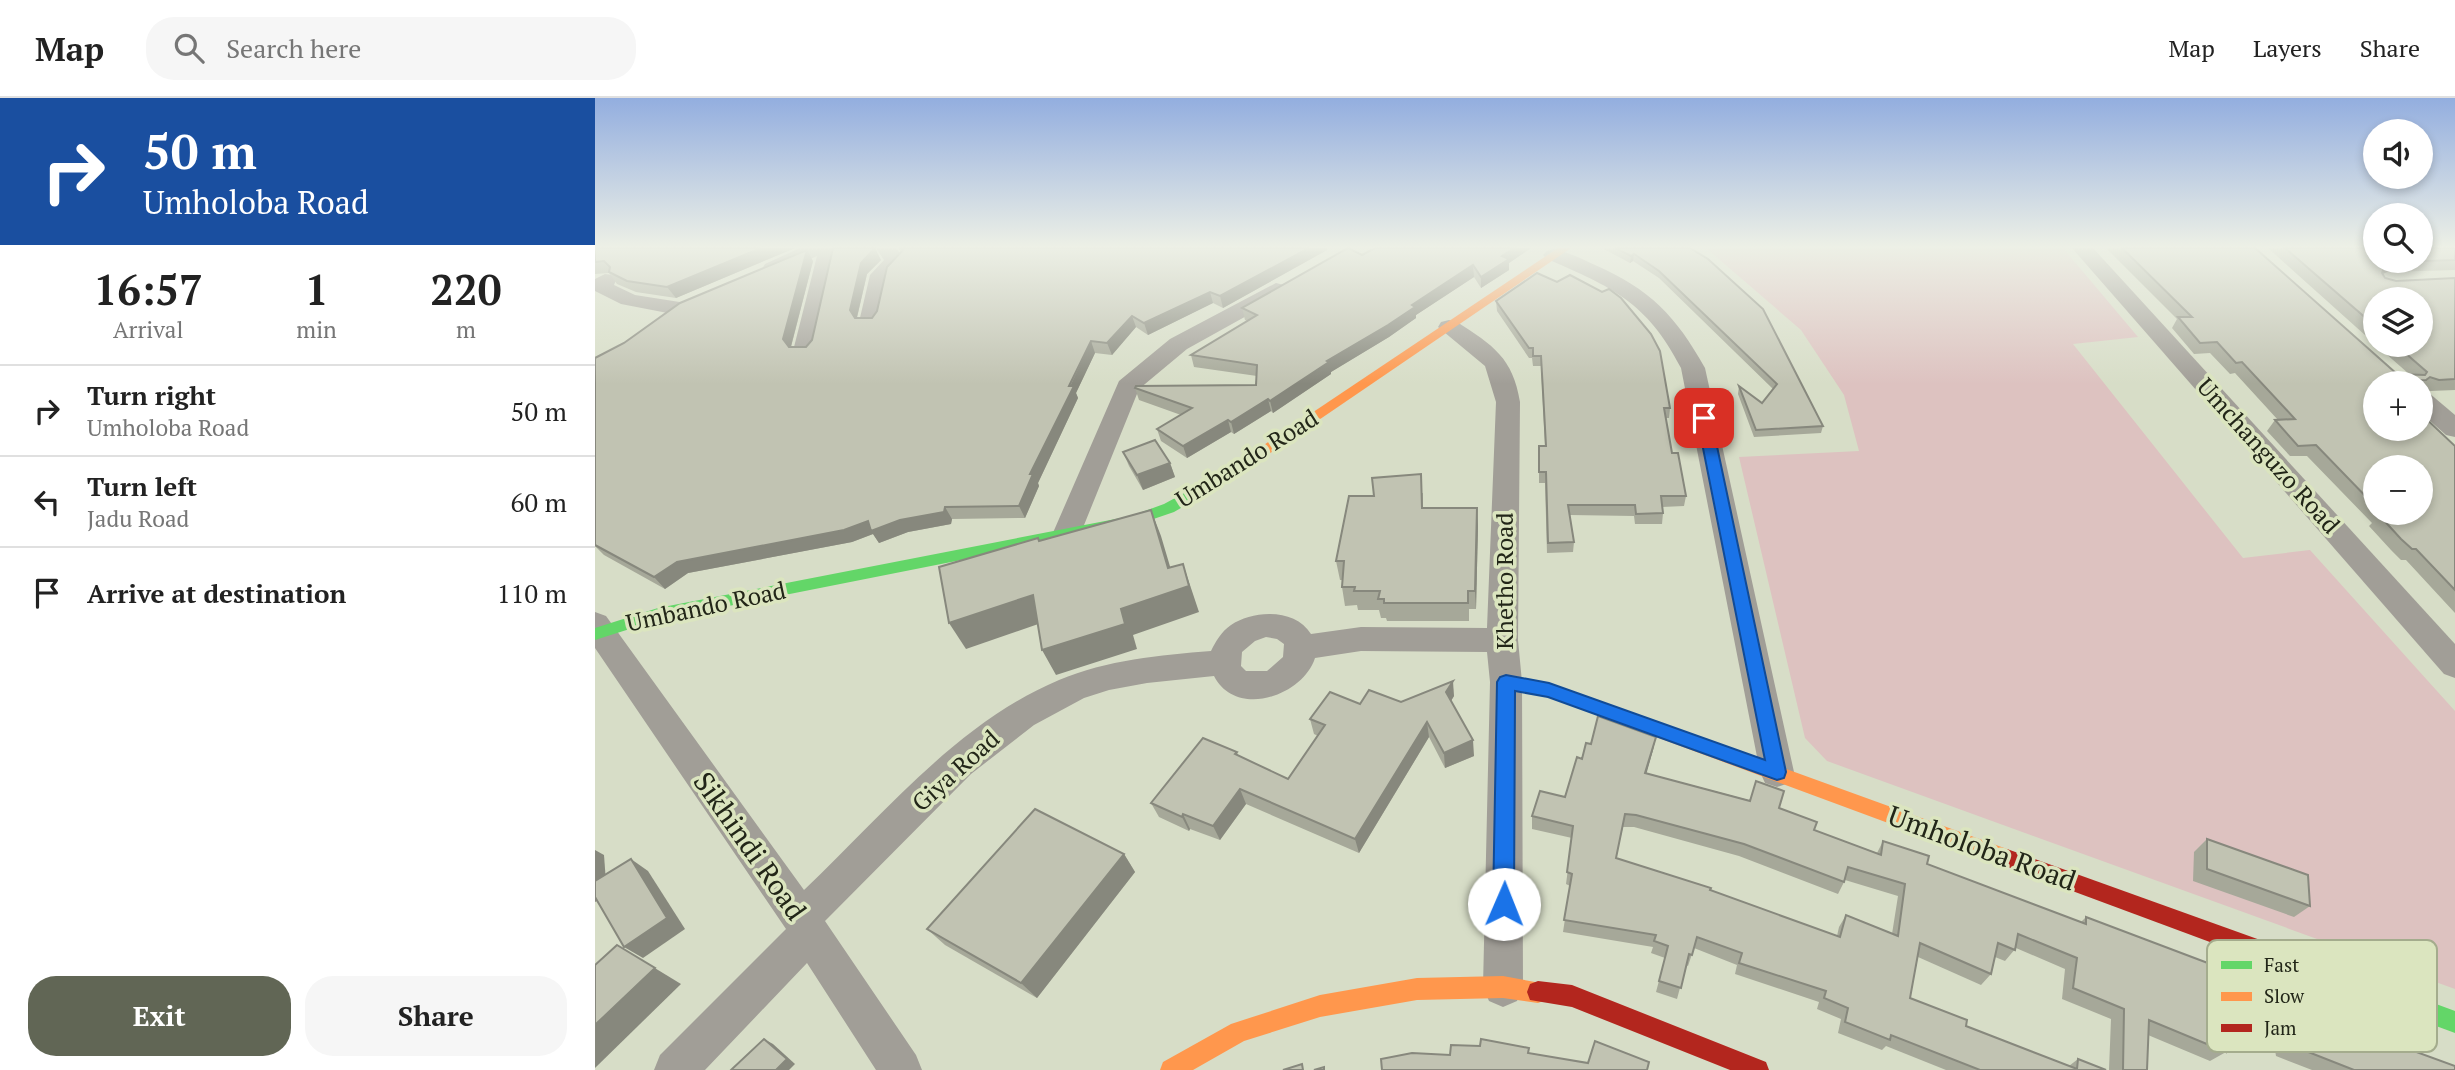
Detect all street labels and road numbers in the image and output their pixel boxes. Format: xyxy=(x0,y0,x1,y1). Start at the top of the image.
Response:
street label: Umchanguzo Road xyxy=(2190,371,2347,540)
street label: Umbando Road xyxy=(1169,402,1324,515)
street label: Khetho Road xyxy=(1488,512,1520,650)
street label: Umbando Road xyxy=(623,574,788,639)
street label: Giya Road xyxy=(905,722,1006,818)
street label: Sikhindi Road xyxy=(686,764,815,927)
street label: Umholoba Road xyxy=(1883,796,2081,899)

